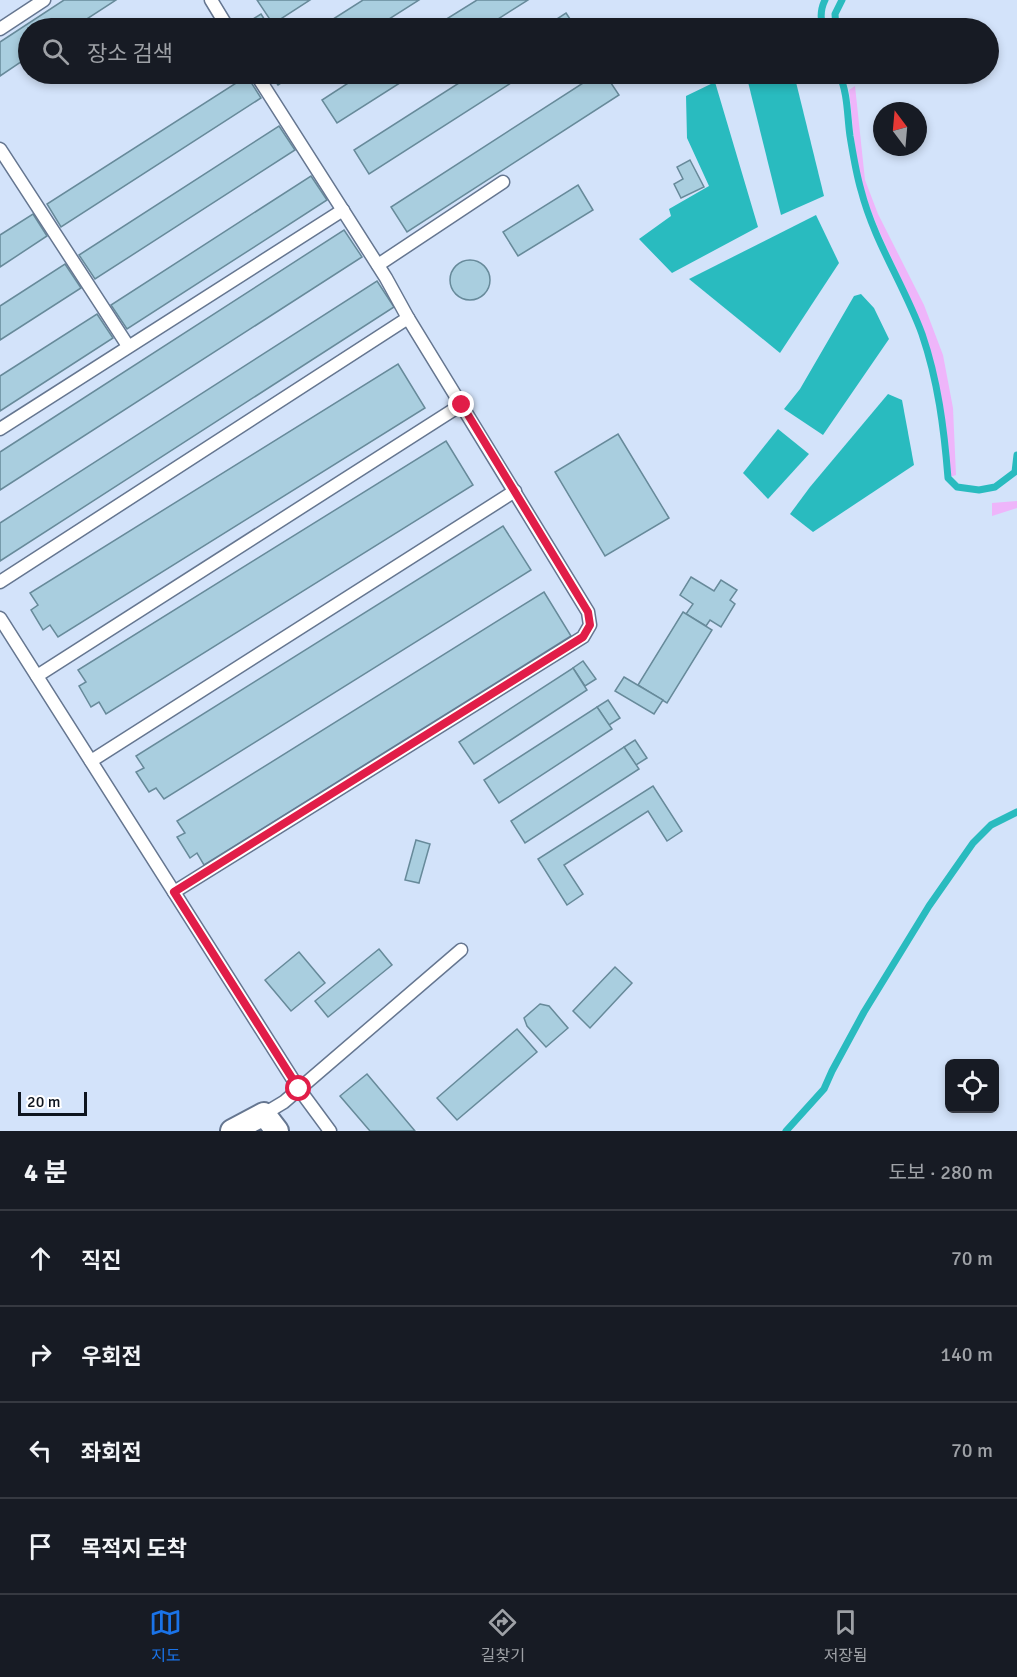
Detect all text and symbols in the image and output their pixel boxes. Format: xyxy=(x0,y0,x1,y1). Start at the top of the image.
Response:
search box xyxy=(18,18,999,84)
icon: search xyxy=(39,35,72,68)
text: 장소 검색 xyxy=(87,40,173,67)
north arrow xyxy=(873,102,927,156)
route end xyxy=(448,391,474,417)
map controls xyxy=(945,1059,999,1113)
button: locate xyxy=(945,1059,999,1113)
route start xyxy=(285,1075,311,1101)
scale bar xyxy=(18,1089,87,1116)
text: 20 m xyxy=(27,1092,61,1112)
text: 4 분 xyxy=(24,1157,68,1189)
text: 도보 · 280 m xyxy=(889,1160,993,1185)
icon: ahead xyxy=(24,1242,57,1275)
text: 70 m xyxy=(951,1246,993,1271)
text: 직진 xyxy=(81,1247,121,1274)
icon: right xyxy=(24,1338,57,1371)
text: 140 m xyxy=(940,1342,993,1367)
text: 우회전 xyxy=(81,1343,142,1370)
icon: left xyxy=(24,1434,57,1467)
text: 70 m xyxy=(951,1438,993,1463)
text: 좌회전 xyxy=(81,1439,142,1466)
icon: arrive xyxy=(24,1530,57,1563)
text: 목적지 도착 xyxy=(81,1535,187,1562)
tab: 지도 xyxy=(149,1606,182,1666)
tab: 길찾기 xyxy=(481,1606,525,1666)
tab: 저장됨 xyxy=(824,1606,868,1666)

